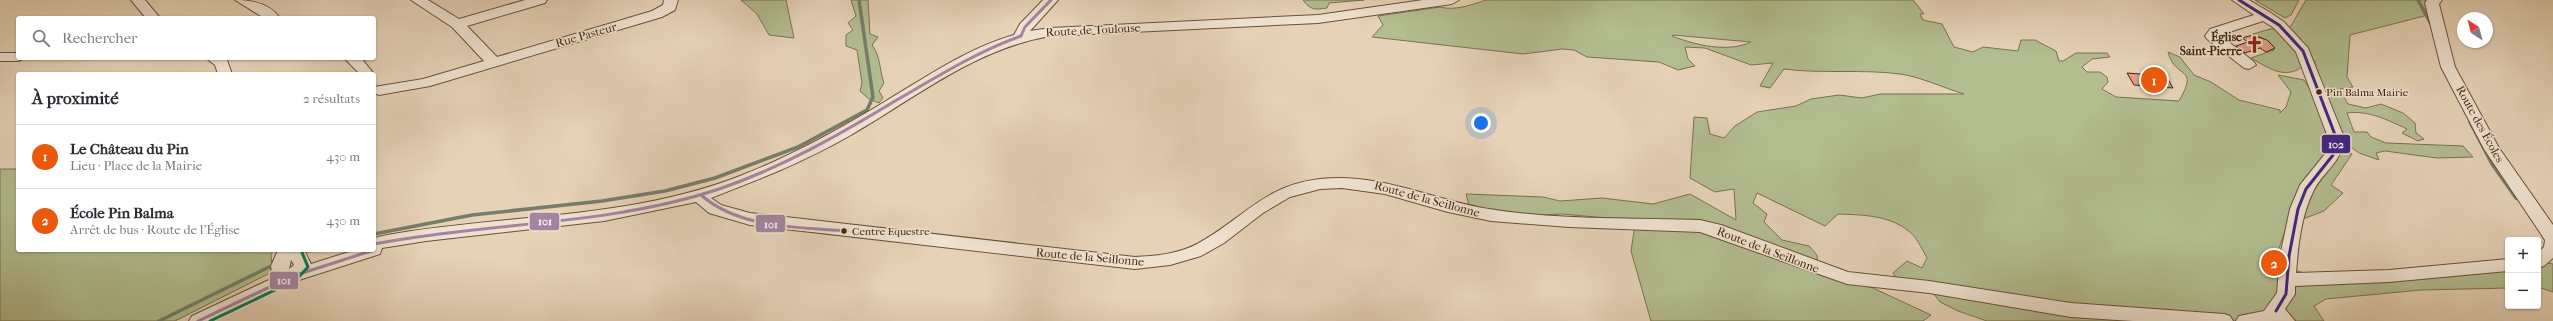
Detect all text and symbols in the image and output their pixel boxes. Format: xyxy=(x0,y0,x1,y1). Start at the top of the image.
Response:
north arrow xyxy=(2457,12,2493,48)
search box xyxy=(16,16,376,60)
street label: Rue Pasteur xyxy=(554,19,619,50)
street label: Route de Toulouse xyxy=(1045,21,1141,39)
icon: search xyxy=(30,27,52,49)
text: Rechercher xyxy=(62,29,137,47)
place label: Église Saint-Pierre xyxy=(2180,29,2242,58)
church icon: Église Saint-Pierre xyxy=(2245,34,2265,54)
pin: 1 xyxy=(2141,65,2167,95)
street label: Route des Écoles xyxy=(2453,83,2508,165)
place label: Pin Balma Mairie xyxy=(2326,86,2409,99)
marker: Pin Balma Mairie xyxy=(2314,87,2324,97)
text: À proximité xyxy=(32,88,119,108)
text: 2 résultats xyxy=(303,91,360,106)
your location xyxy=(1471,113,1491,133)
line badge: 102 xyxy=(2321,134,2351,154)
text: 102 xyxy=(2328,138,2344,151)
text: Le Château du Pin xyxy=(70,140,189,158)
text: 1 xyxy=(43,149,47,164)
text: 430 m xyxy=(326,149,360,164)
text: Lieu · Place de la Mairie xyxy=(70,158,202,173)
street label: Route de la Seillonne xyxy=(1373,178,1481,220)
text: École Pin Balma xyxy=(70,204,174,222)
line badge: 101 xyxy=(529,212,560,231)
text: 2 xyxy=(42,213,48,228)
text: 430 m xyxy=(326,213,360,228)
line badge: 101 xyxy=(755,214,786,233)
text: 101 xyxy=(538,215,552,228)
text: 101 xyxy=(764,218,778,231)
text: Arrêt de bus · Route de l'Église xyxy=(70,222,240,237)
street label: Route de la Seillonne xyxy=(1715,224,1821,276)
place label: Centre Equestre xyxy=(852,225,930,238)
marker: Centre Equestre xyxy=(839,226,849,236)
map controls xyxy=(2505,237,2541,309)
button: + xyxy=(2505,237,2541,273)
street label: Route de la Seillonne xyxy=(1035,245,1145,269)
pin: 2 xyxy=(2261,248,2287,278)
line badge: 101 xyxy=(269,271,299,290)
button: − xyxy=(2505,273,2541,309)
text: 101 xyxy=(277,274,291,287)

